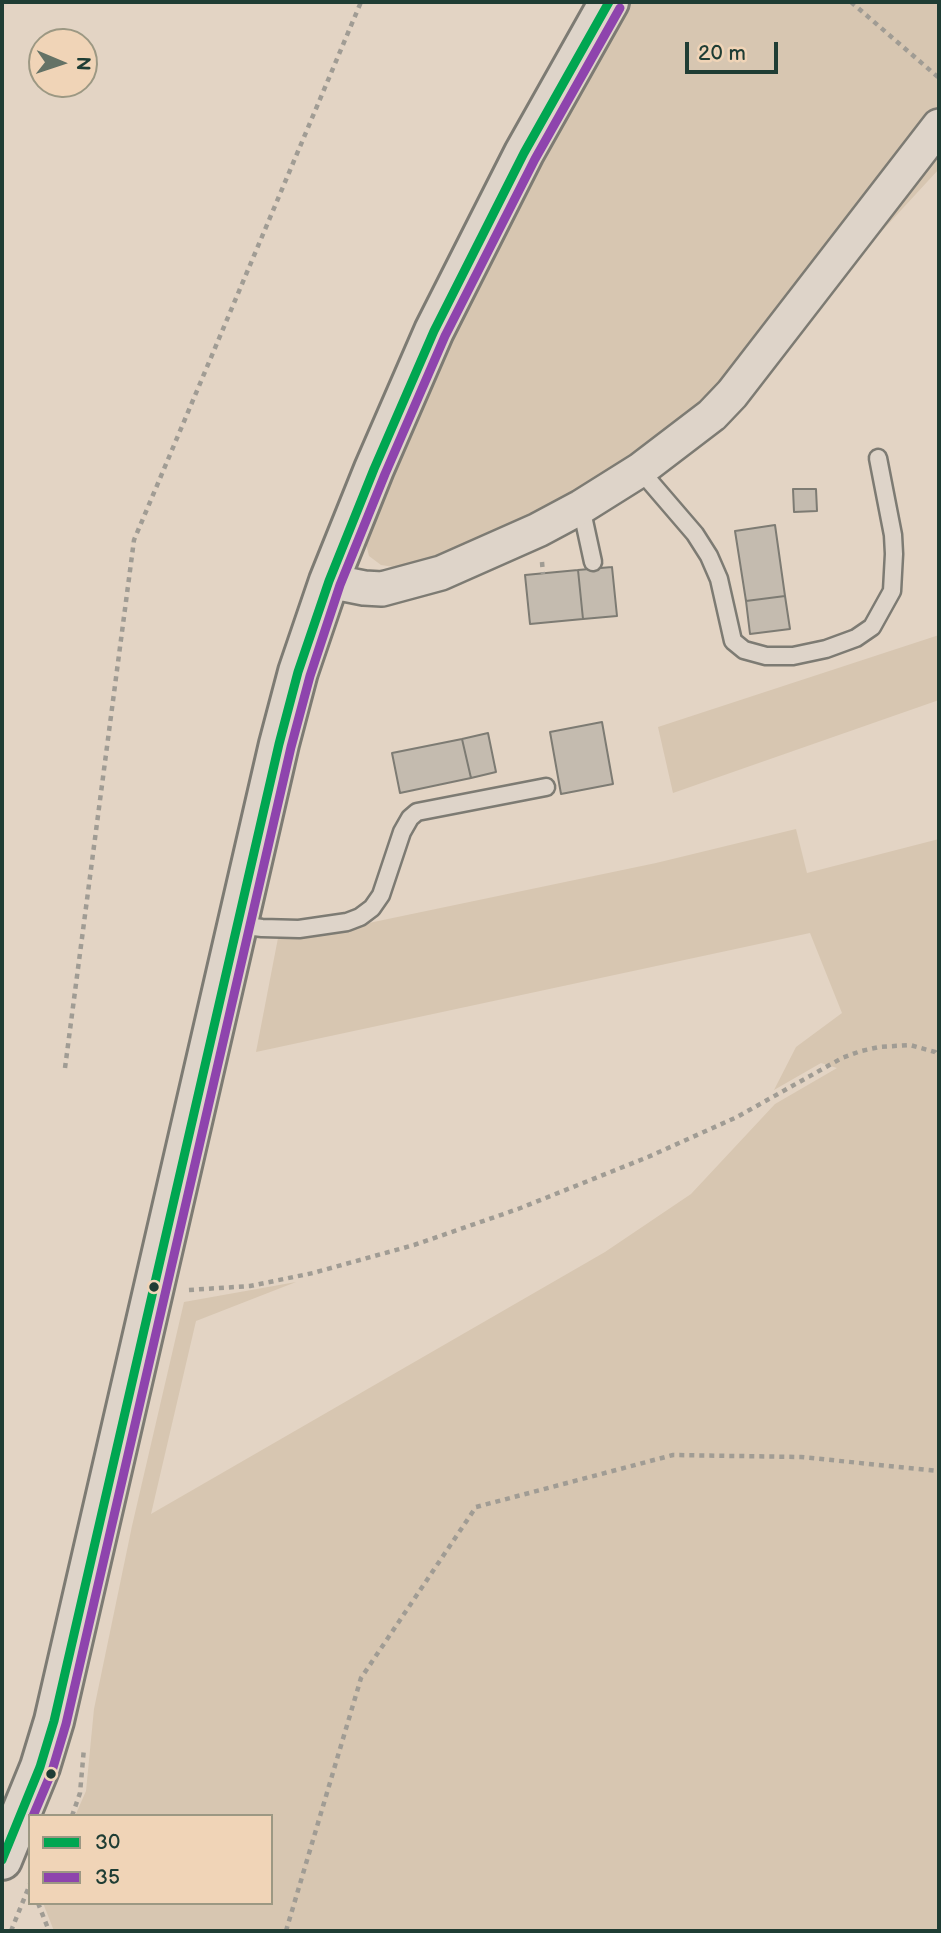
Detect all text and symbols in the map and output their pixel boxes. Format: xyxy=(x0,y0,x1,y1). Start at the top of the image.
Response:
north arrow xyxy=(28,28,98,98)
scale bar xyxy=(689,28,782,72)
text: 20 m xyxy=(698,41,746,66)
text: N xyxy=(71,56,94,71)
unlabelled marker xyxy=(147,1280,161,1294)
unlabelled marker xyxy=(44,1767,58,1781)
legend xyxy=(28,1814,273,1905)
text: 30 xyxy=(95,1830,120,1855)
text: 35 xyxy=(95,1865,120,1890)

